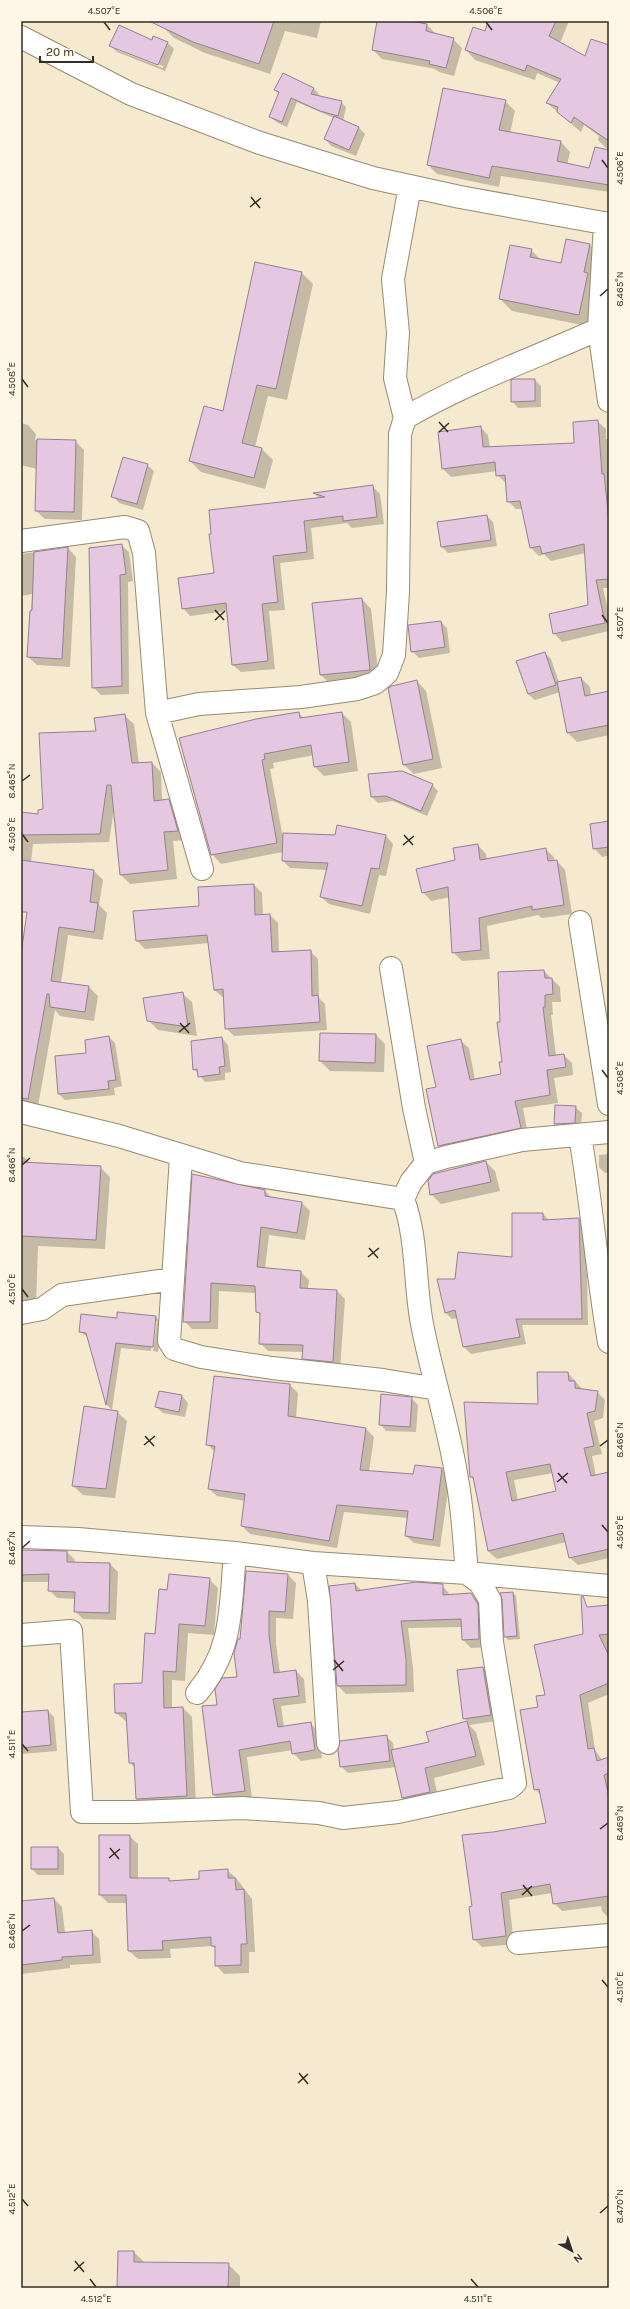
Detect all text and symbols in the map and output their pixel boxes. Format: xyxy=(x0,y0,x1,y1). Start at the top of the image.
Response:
text: 4.507°E xyxy=(88,5,120,17)
text: 4.506°E xyxy=(469,5,503,17)
scale bar xyxy=(40,38,93,64)
text: 20 m xyxy=(46,45,74,59)
text: 4.506°E xyxy=(614,151,626,185)
text: 8.465°N xyxy=(614,271,626,307)
text: 4.508°E xyxy=(6,362,18,396)
text: 4.507°E xyxy=(614,607,626,639)
text: 8.465°N xyxy=(6,763,18,799)
text: 4.509°E xyxy=(6,817,18,851)
text: 4.508°E xyxy=(614,1061,626,1095)
text: 8.466°N xyxy=(6,1147,18,1183)
text: 4.510°E xyxy=(6,1273,18,1305)
text: 8.468°N xyxy=(614,1422,626,1458)
text: 4.509°E xyxy=(614,1515,626,1549)
text: 8.467°N xyxy=(6,1531,18,1565)
text: 4.511°E xyxy=(6,1730,18,1758)
text: 8.469°N xyxy=(614,1805,626,1841)
text: 8.468°N xyxy=(6,1913,18,1949)
text: 4.510°E xyxy=(614,1971,626,2003)
text: 4.512°E xyxy=(6,2183,18,2215)
text: 8.470°N xyxy=(614,2189,626,2223)
north arrow xyxy=(552,2231,592,2271)
text: N xyxy=(571,2251,585,2266)
text: 4.512°E xyxy=(80,2293,112,2305)
text: 4.511°E xyxy=(464,2293,492,2305)

